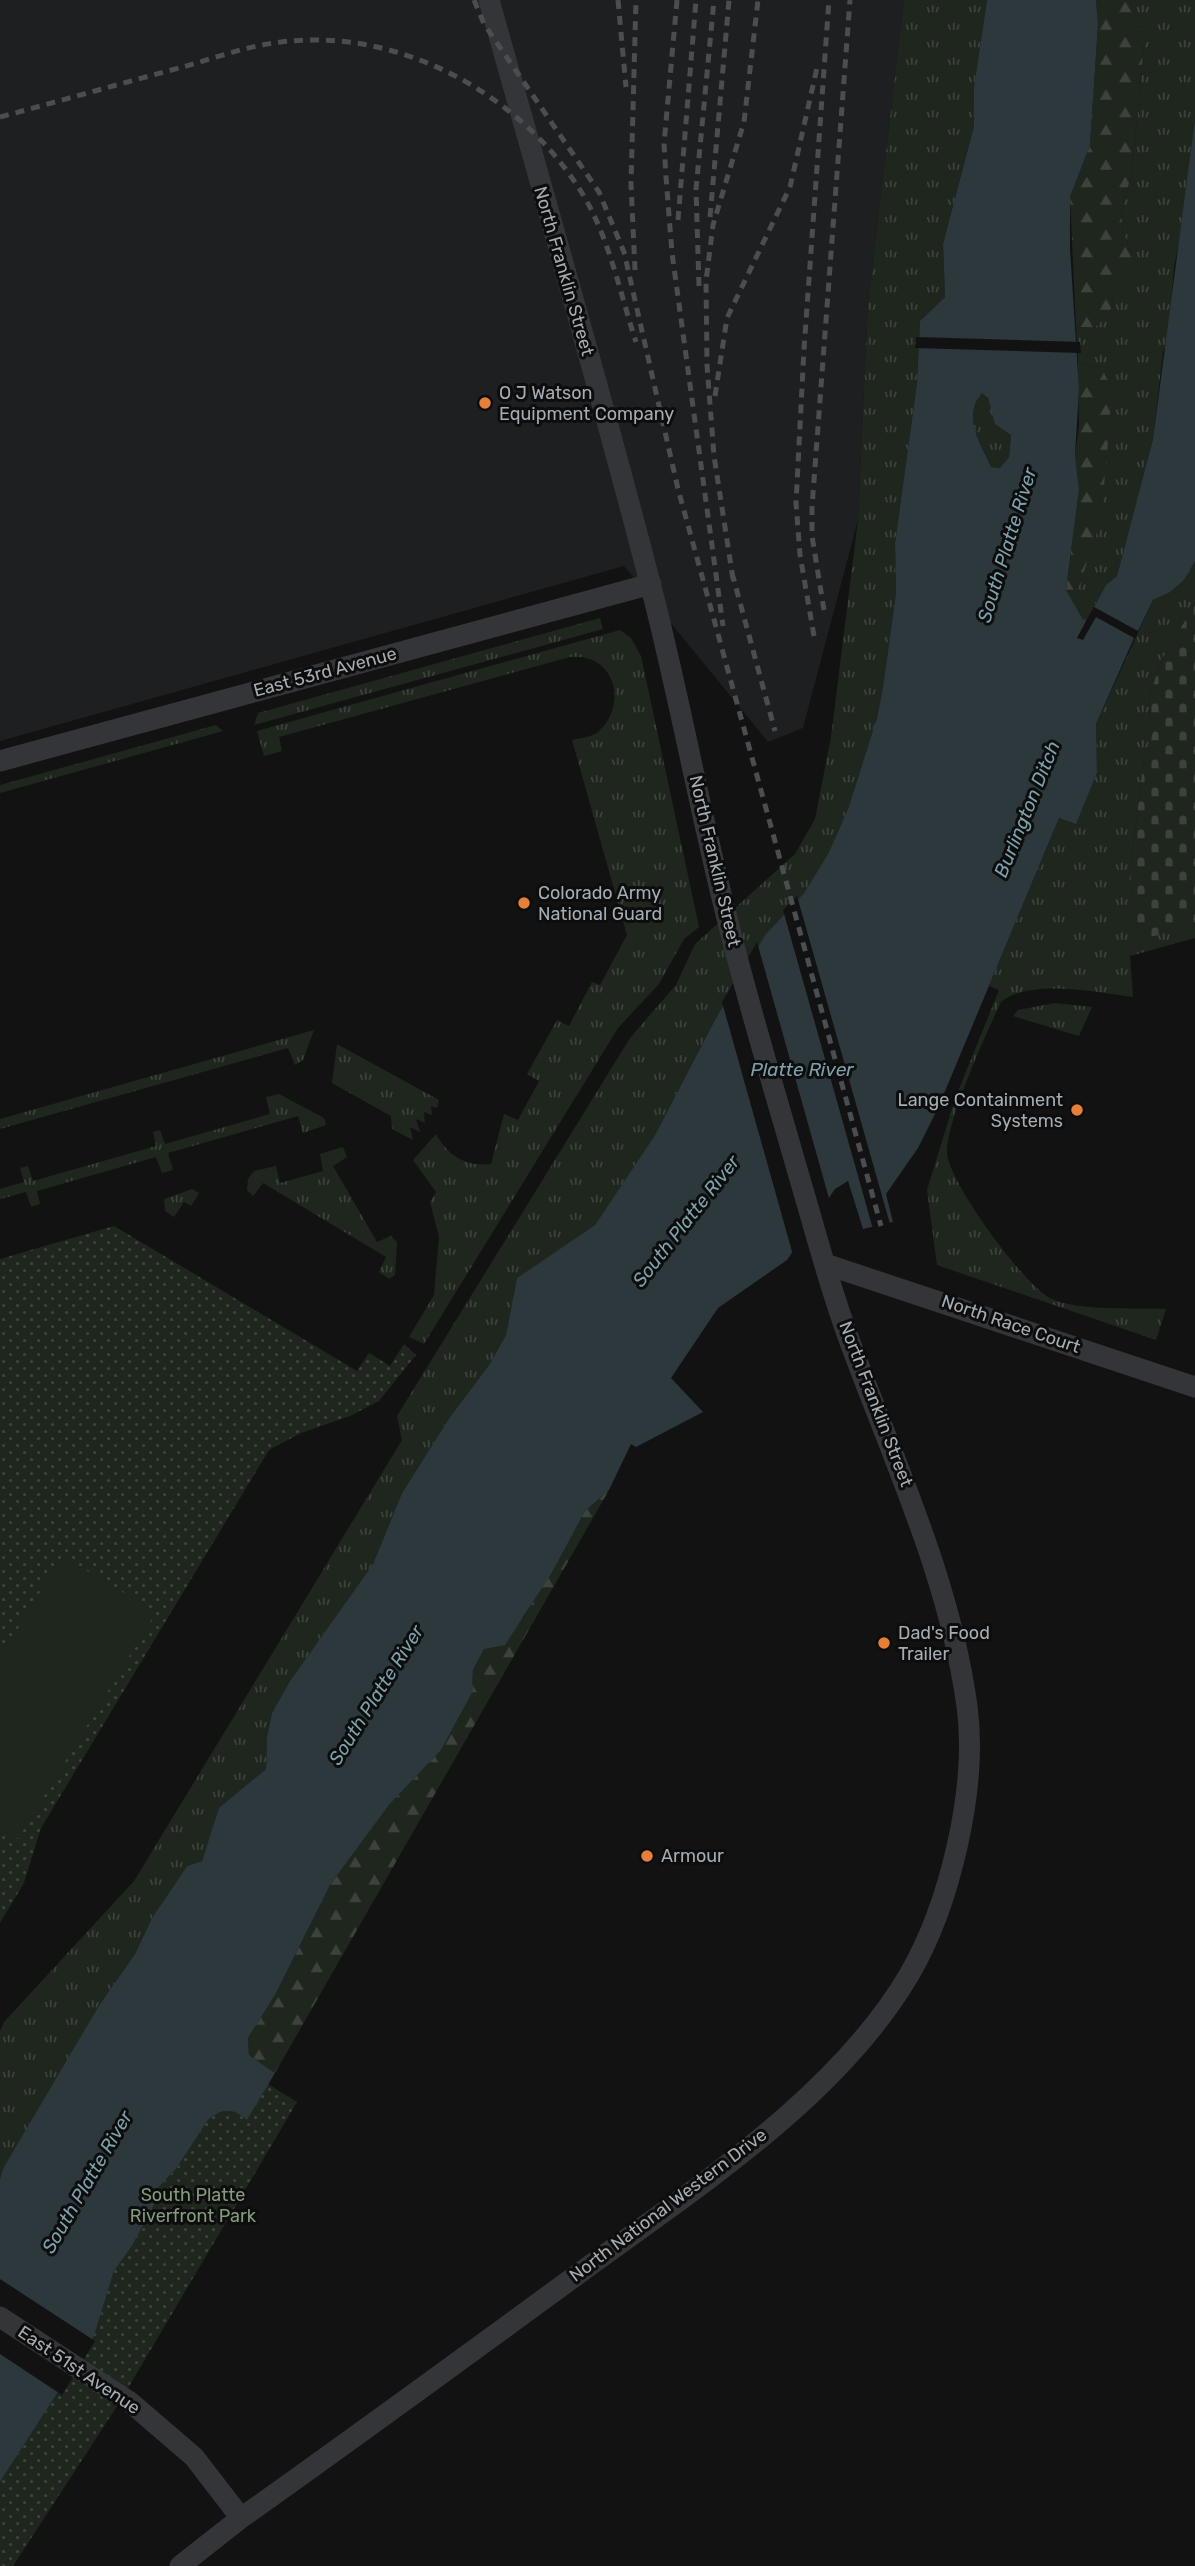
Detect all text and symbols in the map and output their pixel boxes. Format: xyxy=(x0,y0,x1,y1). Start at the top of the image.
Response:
street label: North Franklin Street xyxy=(529,184,599,358)
place label: O J Watson Equipment Company xyxy=(499,382,674,425)
marker: O J Watson Equipment Company xyxy=(477,395,493,411)
water label: South Platte River xyxy=(973,464,1042,625)
street label: East 53rd Avenue xyxy=(251,642,399,702)
water label: Burlington Ditch xyxy=(989,737,1065,881)
street label: North Franklin Street xyxy=(685,773,745,949)
place label: Colorado Army National Guard xyxy=(538,882,662,925)
marker: Colorado Army National Guard xyxy=(516,895,532,911)
water label: Platte River xyxy=(750,1058,854,1081)
place label: Lange Containment Systems xyxy=(898,1089,1063,1132)
marker: Lange Containment Systems xyxy=(1069,1102,1085,1118)
water label: South Platte River xyxy=(627,1150,745,1291)
street label: North Race Court xyxy=(939,1290,1083,1358)
street label: North Franklin Street xyxy=(834,1318,918,1490)
water label: South Platte River xyxy=(324,1620,429,1769)
place label: Dad's Food Trailer xyxy=(898,1622,990,1665)
marker: Dad's Food Trailer xyxy=(876,1635,892,1651)
place label: Armour xyxy=(661,1845,724,1867)
marker: Armour xyxy=(639,1848,655,1864)
water label: South Platte River xyxy=(37,2106,138,2257)
street label: North National Western Drive xyxy=(565,2124,771,2286)
park label: South Platte Riverfront Park xyxy=(130,2184,257,2227)
street label: East 51st Avenue xyxy=(14,2321,144,2419)

